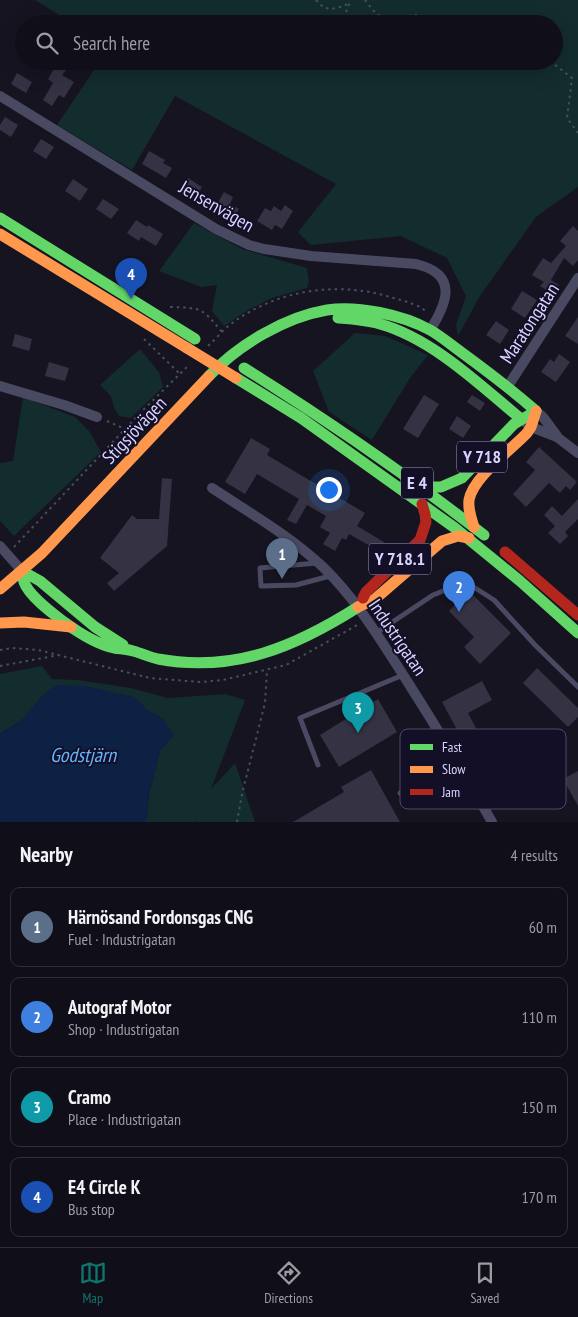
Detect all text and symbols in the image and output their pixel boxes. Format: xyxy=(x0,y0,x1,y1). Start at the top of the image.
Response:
search box xyxy=(15,15,563,70)
icon: search xyxy=(33,29,61,57)
text: Search here xyxy=(73,31,150,55)
street label: Jensenvägen xyxy=(174,174,259,237)
pin: 4 xyxy=(115,258,147,299)
street label: Maratongatan xyxy=(494,278,564,368)
street label: Stigsjövägen xyxy=(97,391,171,469)
road number: Y 718 xyxy=(457,442,507,472)
road number: E 4 xyxy=(401,468,433,498)
your location xyxy=(316,477,342,503)
pin: 1 xyxy=(266,538,298,579)
road number: Y 718.1 xyxy=(369,544,431,574)
pin: 2 xyxy=(443,571,475,612)
street label: Industrigatan xyxy=(364,594,432,680)
pin: 3 xyxy=(342,692,374,733)
legend xyxy=(400,729,566,809)
text: Fast xyxy=(442,738,462,756)
water label: Godstjärn xyxy=(50,742,117,768)
text: Slow xyxy=(442,760,466,778)
text: Jam xyxy=(441,783,460,801)
text: Nearby xyxy=(20,841,73,868)
text: 4 results xyxy=(511,845,558,865)
text: Härnösand Fordonsgas CNG xyxy=(68,905,253,929)
text: 1 xyxy=(33,917,41,937)
text: 60 m xyxy=(529,917,557,937)
text: Fuel · Industrigatan xyxy=(68,929,176,949)
text: Autograf Motor xyxy=(68,995,171,1019)
text: 2 xyxy=(33,1007,41,1027)
text: 110 m xyxy=(522,1007,557,1027)
text: Shop · Industrigatan xyxy=(68,1019,179,1039)
text: Cramo xyxy=(68,1085,111,1109)
text: 3 xyxy=(33,1097,41,1117)
text: 150 m xyxy=(522,1097,557,1117)
text: Place · Industrigatan xyxy=(68,1109,181,1129)
text: E4 Circle K xyxy=(68,1175,141,1199)
text: 4 xyxy=(33,1187,41,1207)
text: 170 m xyxy=(522,1187,557,1207)
text: Bus stop xyxy=(68,1199,115,1219)
tab: Map xyxy=(79,1259,107,1307)
tab: Directions xyxy=(264,1259,313,1307)
tab: Saved xyxy=(470,1259,499,1307)

